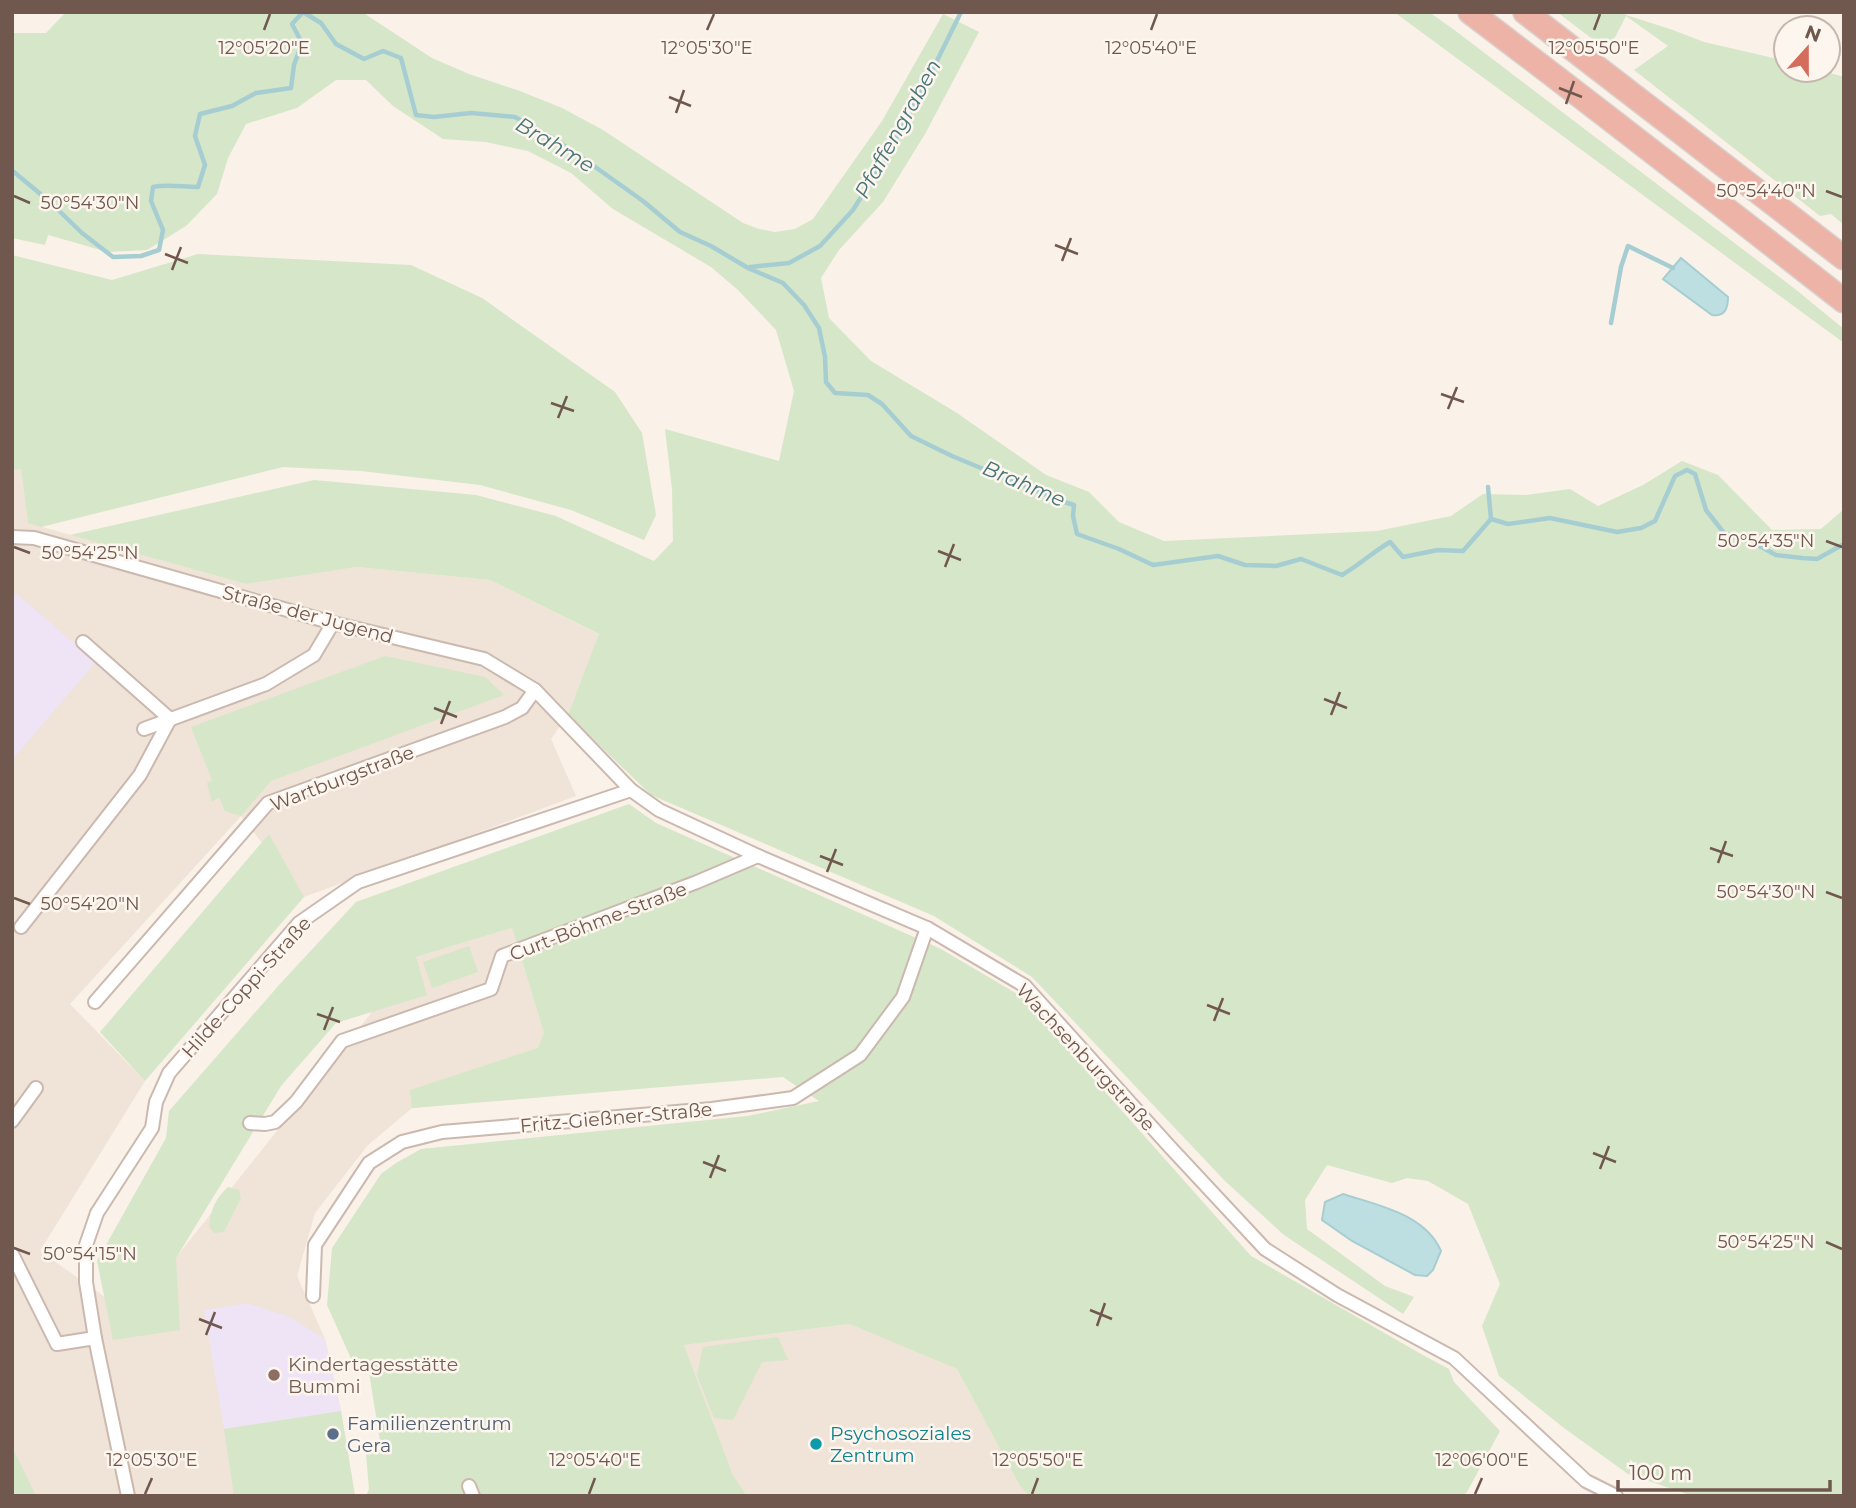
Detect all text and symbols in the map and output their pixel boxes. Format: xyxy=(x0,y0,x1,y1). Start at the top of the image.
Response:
north arrow xyxy=(1772,14,1842,84)
text: N xyxy=(1802,20,1824,47)
text: 12°05'20"E xyxy=(218,37,310,59)
text: 12°05'30"E xyxy=(661,37,753,59)
text: 12°05'40"E xyxy=(1105,37,1197,59)
text: 12°05'50"E xyxy=(1548,37,1640,59)
water label: Pfaffengraben xyxy=(849,55,946,203)
water label: Brahme xyxy=(511,111,599,178)
text: 50°54'40"N xyxy=(1716,180,1816,202)
text: 50°54'30"N xyxy=(41,192,139,214)
water label: Brahme xyxy=(979,455,1069,512)
text: 50°54'35"N xyxy=(1718,530,1814,552)
text: 50°54'25"N xyxy=(41,542,139,564)
street label: Straße der Jugend xyxy=(220,581,396,648)
street label: Wartburgstraße xyxy=(267,740,417,816)
street label: Curt-Böhme-Straße xyxy=(506,877,690,966)
text: 50°54'30"N xyxy=(1717,881,1815,903)
text: 50°54'20"N xyxy=(40,893,140,915)
street label: Hilde-Coppi-Straße xyxy=(177,912,316,1063)
street label: Wachsenburgstraße xyxy=(1011,979,1160,1136)
street label: Fritz-Gießner-Straße xyxy=(519,1098,713,1137)
text: 50°54'25"N xyxy=(1717,1231,1815,1253)
text: 50°54'15"N xyxy=(43,1243,137,1265)
place label: Kindertagesstätte Bummi xyxy=(288,1353,458,1398)
marker: Kindertagesstätte Bummi xyxy=(266,1367,282,1383)
place label: Familienzentrum Gera xyxy=(347,1412,512,1457)
place label: Psychosoziales Zentrum xyxy=(830,1422,971,1467)
marker: Familienzentrum Gera xyxy=(325,1426,341,1442)
marker: Psychosoziales Zentrum xyxy=(808,1436,824,1452)
scale bar xyxy=(1618,1448,1830,1492)
text: 12°05'30"E xyxy=(106,1449,198,1471)
text: 12°05'40"E xyxy=(549,1449,641,1471)
text: 12°05'50"E xyxy=(992,1449,1084,1471)
text: 12°06'00"E xyxy=(1435,1449,1529,1471)
text: 100 m xyxy=(1629,1460,1692,1485)

